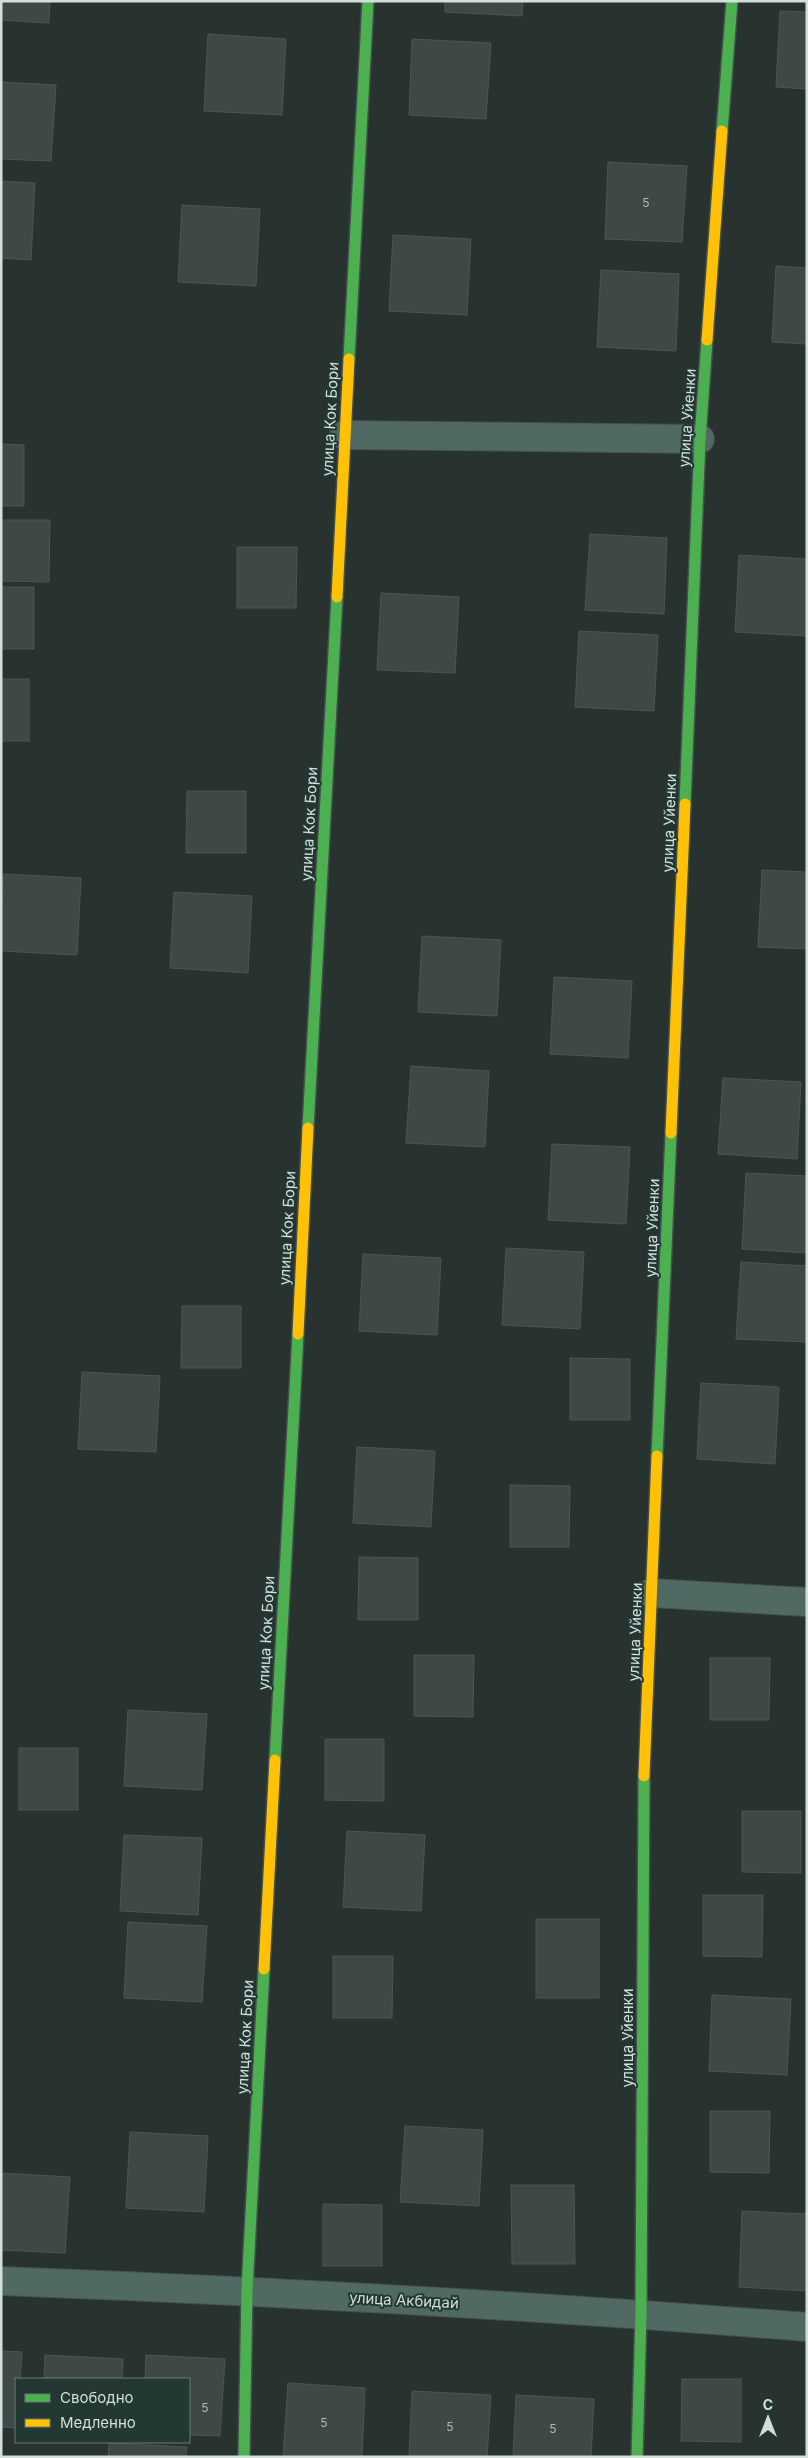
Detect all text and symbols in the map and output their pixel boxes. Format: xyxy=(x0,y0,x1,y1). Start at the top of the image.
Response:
house number: 5 xyxy=(642,195,650,210)
street label: улица Кок Бори xyxy=(318,361,342,477)
street label: улица Уйенки xyxy=(674,368,700,468)
street label: улица Кок Бори xyxy=(297,766,321,882)
street label: улица Уйенки xyxy=(658,773,680,873)
street label: улица Кок Бори xyxy=(275,1170,299,1286)
street label: улица Уйенки xyxy=(641,1178,663,1278)
street label: улица Кок Бори xyxy=(254,1575,278,1691)
street label: улица Уйенки xyxy=(624,1582,646,1682)
street label: улица Кок Бори xyxy=(233,1979,257,2095)
street label: улица Уйенки xyxy=(618,1988,637,2088)
street label: улица Акбидай xyxy=(349,2288,459,2312)
legend xyxy=(15,2378,190,2443)
text: Свободно xyxy=(60,2388,134,2407)
north arrow xyxy=(743,2393,793,2443)
text: С xyxy=(763,2396,773,2413)
house number: 5 xyxy=(201,2400,209,2415)
text: Медленно xyxy=(60,2413,136,2432)
house number: 5 xyxy=(320,2415,328,2430)
house number: 5 xyxy=(446,2419,454,2434)
house number: 5 xyxy=(549,2421,557,2436)

